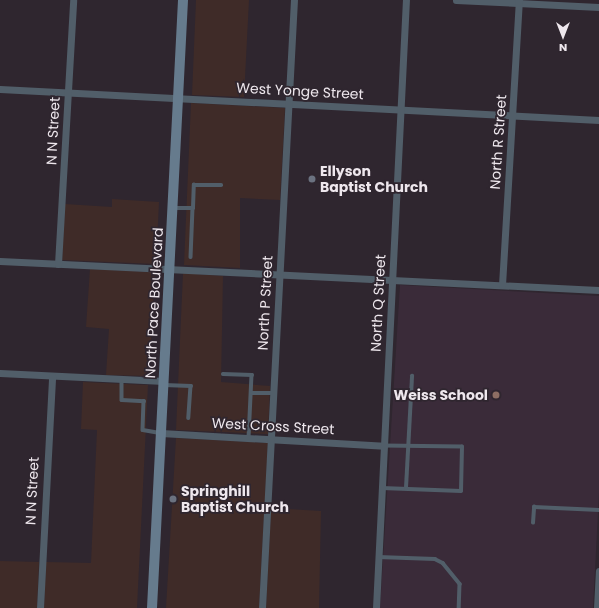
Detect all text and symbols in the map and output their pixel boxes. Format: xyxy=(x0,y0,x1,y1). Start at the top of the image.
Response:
north arrow xyxy=(543,16,583,56)
text: N xyxy=(559,40,567,56)
street label: West Yonge Street xyxy=(236,79,364,103)
street label: North R Street xyxy=(486,94,510,190)
street label: N N Street xyxy=(43,97,63,165)
place label: Ellyson Baptist Church xyxy=(320,163,428,196)
marker: Ellyson Baptist Church xyxy=(307,174,317,184)
street label: North Pace Boulevard xyxy=(142,227,166,379)
street label: North Q Street xyxy=(367,254,389,352)
street label: North P Street xyxy=(254,255,276,351)
place label: Weiss School xyxy=(393,387,488,403)
marker: Weiss School xyxy=(491,390,501,400)
street label: West Cross Street xyxy=(211,414,335,438)
street label: N N Street xyxy=(22,457,42,525)
place label: Springhill Baptist Church xyxy=(181,483,289,516)
marker: Springhill Baptist Church xyxy=(168,494,178,504)

